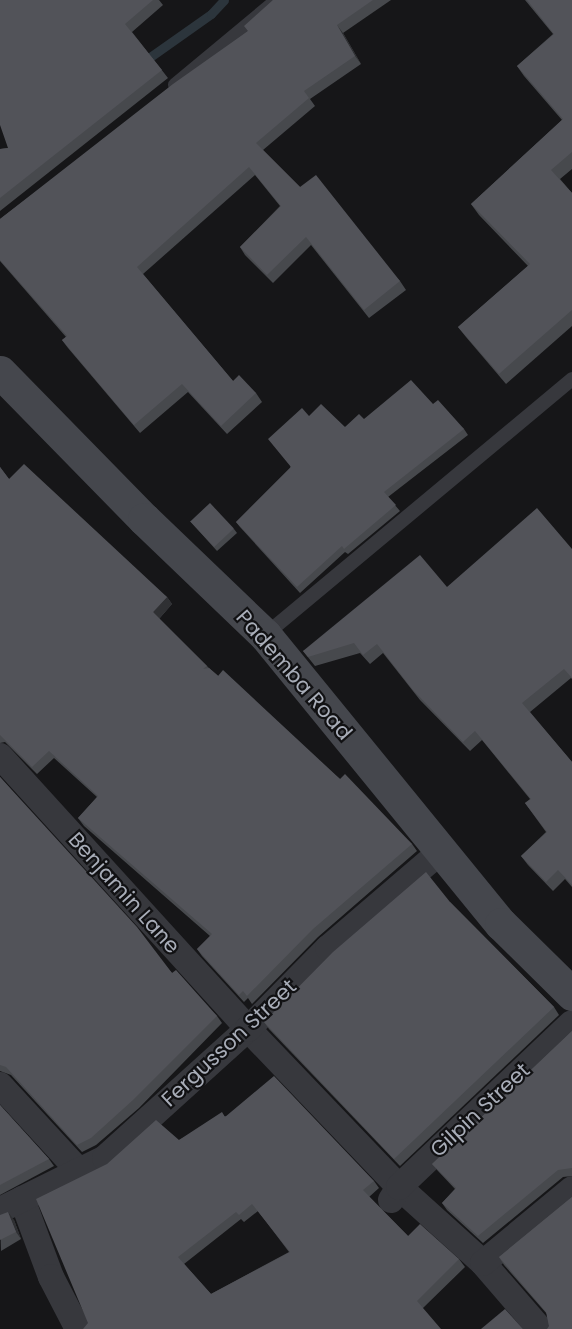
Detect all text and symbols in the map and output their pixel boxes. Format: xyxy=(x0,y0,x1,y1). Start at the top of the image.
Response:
street label: Pademba Road xyxy=(231,605,357,745)
street label: Benjamin Lane xyxy=(63,827,185,959)
street label: Fergusson Street xyxy=(156,974,302,1112)
street label: Gilpin Street xyxy=(425,1058,535,1162)

